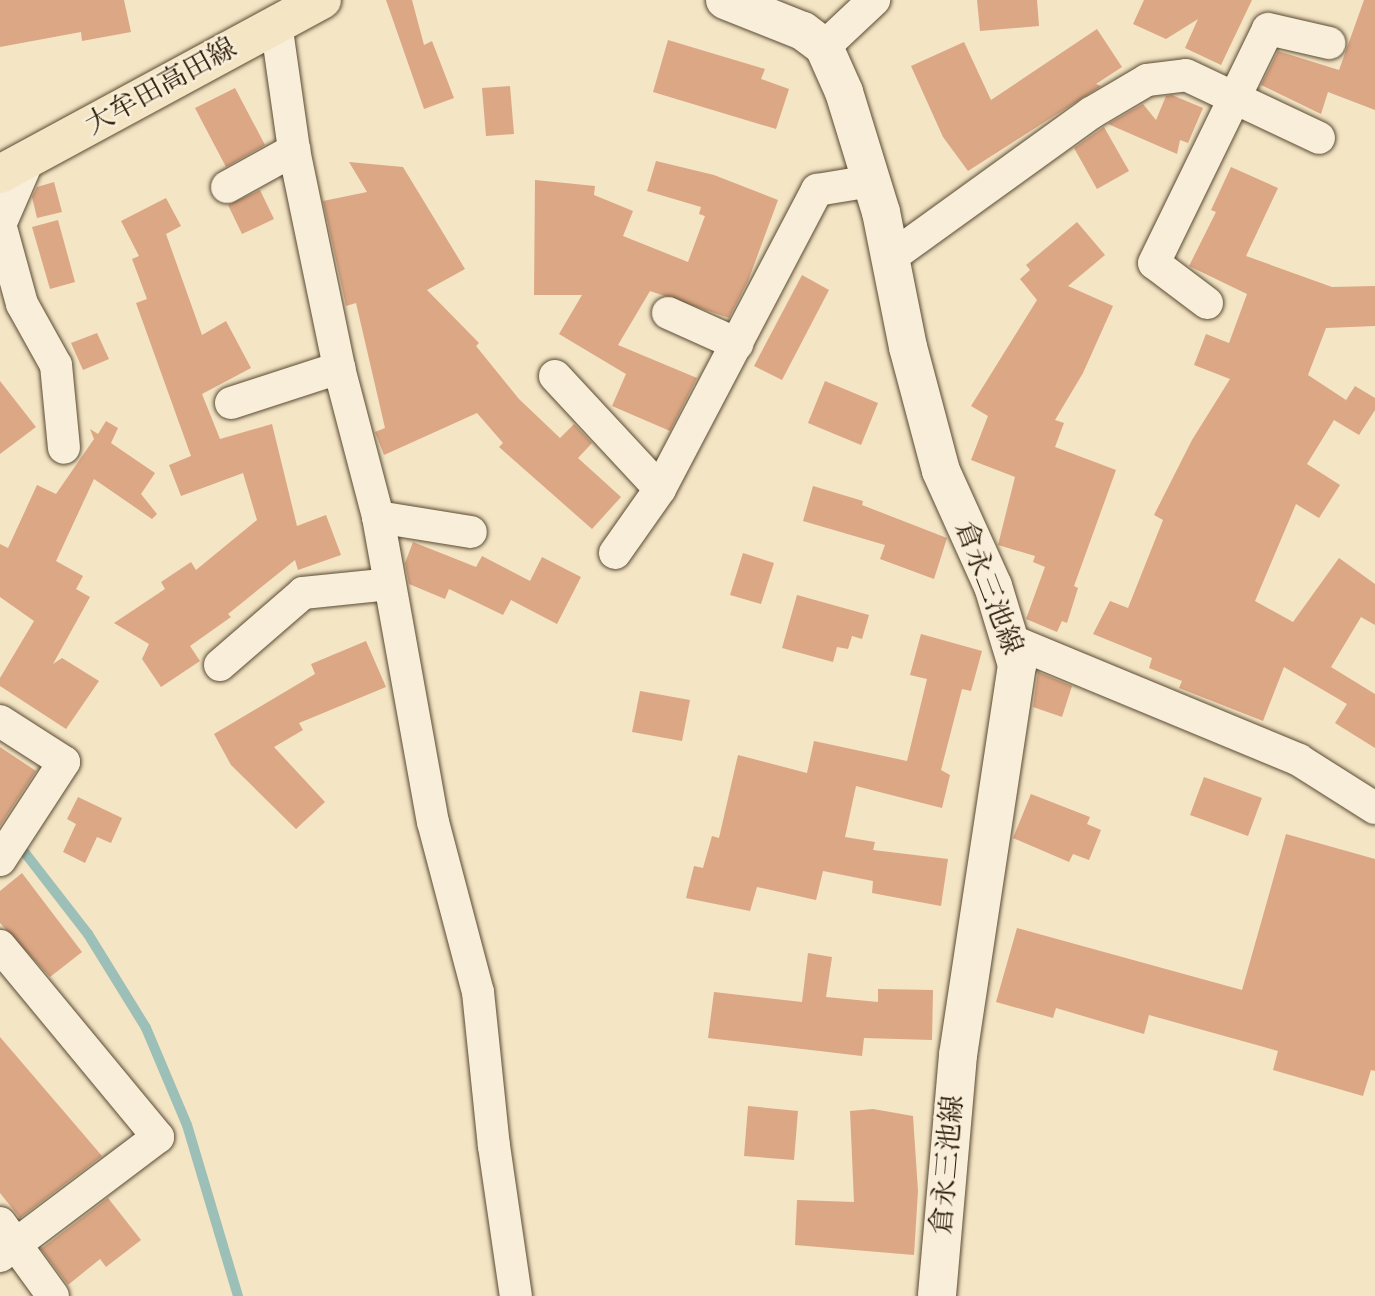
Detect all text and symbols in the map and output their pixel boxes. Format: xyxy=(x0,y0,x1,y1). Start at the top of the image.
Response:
street label: 大牟田高田線 xyxy=(79,32,243,142)
street label: 倉永三池線 xyxy=(947,517,1029,659)
street label: 倉永三池線 xyxy=(925,1094,971,1236)

